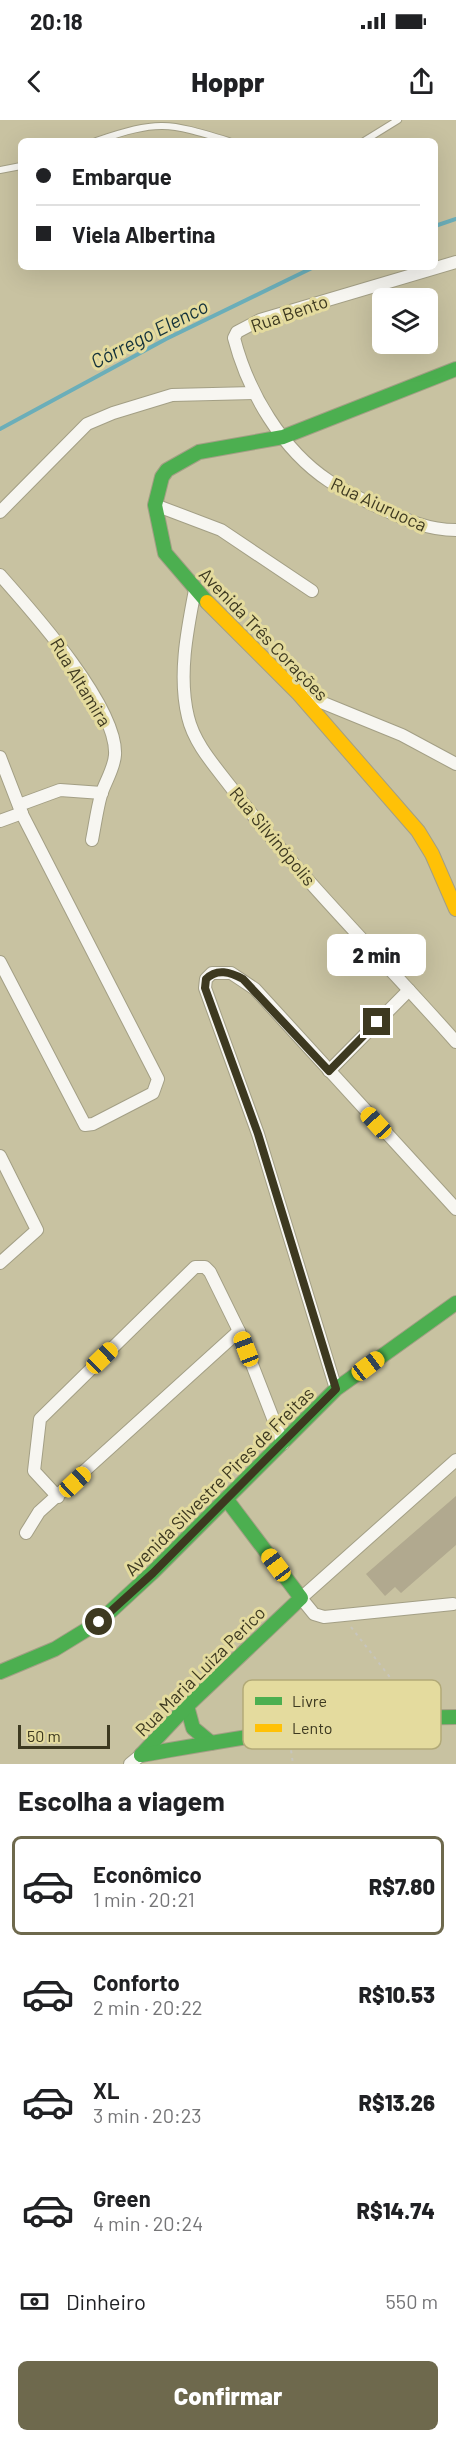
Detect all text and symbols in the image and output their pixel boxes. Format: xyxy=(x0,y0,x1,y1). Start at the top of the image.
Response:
text: 20:18 xyxy=(30,8,83,34)
icon: back xyxy=(18,65,51,98)
text: Hoppr xyxy=(191,65,265,97)
icon: share xyxy=(405,65,438,98)
text: Embarque xyxy=(72,163,172,189)
text: Viela Albertina xyxy=(72,221,215,247)
map controls xyxy=(372,288,438,354)
button: layers xyxy=(372,288,438,354)
street label: Rua Bento xyxy=(248,290,330,336)
water label: Córrego Elenco xyxy=(86,293,212,373)
street label: Rua Aiuruoca xyxy=(328,472,430,536)
street label: Avenida Três Corações xyxy=(195,563,333,705)
street label: Rua Altamira xyxy=(46,634,116,730)
street label: Rua Silvinópolis xyxy=(225,782,321,890)
callout: 2 min xyxy=(328,935,427,977)
text: 2 min xyxy=(352,943,401,967)
route end xyxy=(363,1008,390,1035)
car xyxy=(357,1104,395,1142)
car xyxy=(231,1329,261,1369)
car xyxy=(83,1339,121,1377)
car xyxy=(348,1348,388,1384)
street label: Avenida Silvestre Pires de Freitas xyxy=(120,1382,318,1580)
car xyxy=(56,1463,94,1501)
car xyxy=(258,1545,294,1585)
street label: Rua Maria Luiza Perico xyxy=(130,1601,270,1741)
route start xyxy=(85,1608,112,1635)
legend xyxy=(243,1680,441,1749)
text: Livre xyxy=(292,1691,327,1710)
text: Lento xyxy=(292,1718,333,1737)
scale bar xyxy=(18,1722,110,1750)
text: 50 m xyxy=(27,1726,61,1745)
text: Escolha a viagem xyxy=(18,1784,225,1816)
icon: car xyxy=(21,1859,75,1913)
text: Econômico xyxy=(93,1861,202,1887)
text: R$7.80 xyxy=(369,1873,435,1899)
text: 1 min · 20:21 xyxy=(93,1887,195,1911)
icon: car xyxy=(21,1967,75,2021)
text: Conforto xyxy=(93,1969,180,1995)
text: R$10.53 xyxy=(358,1981,435,2007)
text: 2 min · 20:22 xyxy=(93,1995,203,2019)
icon: car xyxy=(21,2075,75,2129)
text: XL xyxy=(93,2077,119,2103)
text: R$13.26 xyxy=(359,2089,435,2115)
text: 3 min · 20:23 xyxy=(93,2103,202,2127)
icon: car xyxy=(21,2183,75,2237)
text: Green xyxy=(93,2185,151,2211)
text: R$14.74 xyxy=(357,2197,435,2223)
text: 4 min · 20:24 xyxy=(93,2211,203,2235)
icon: cash xyxy=(18,2285,51,2318)
text: Dinheiro xyxy=(66,2288,146,2314)
text: 550 m xyxy=(386,2289,438,2313)
button: Confirmar xyxy=(18,2361,438,2430)

